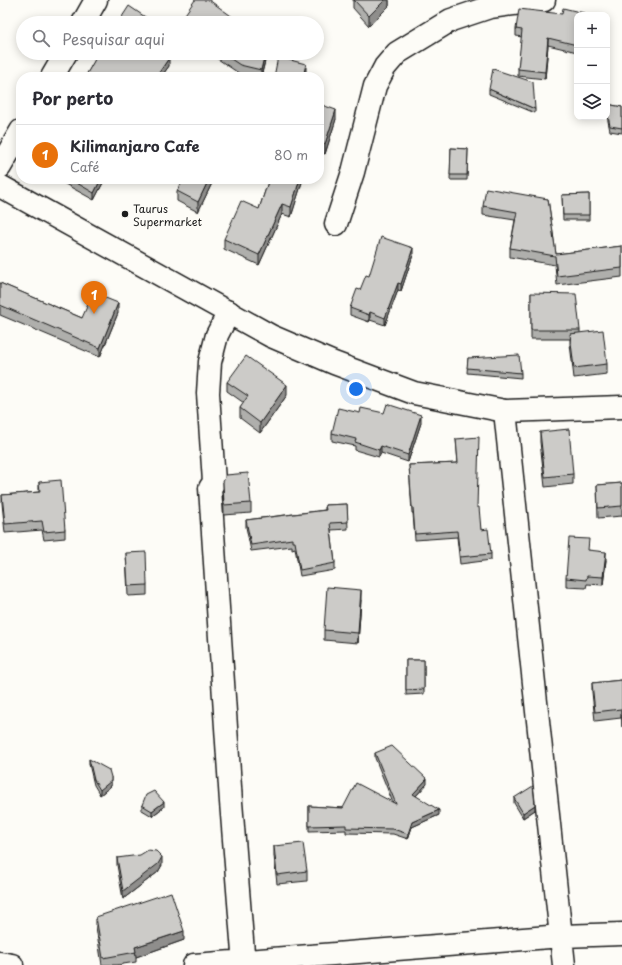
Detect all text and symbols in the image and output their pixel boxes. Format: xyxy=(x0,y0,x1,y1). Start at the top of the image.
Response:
map controls xyxy=(574,12,610,120)
button: + xyxy=(574,12,610,48)
search box xyxy=(16,16,324,60)
icon: search xyxy=(30,27,52,49)
text: Pesquisar aqui xyxy=(62,27,165,50)
button: − xyxy=(574,48,610,84)
button: layers xyxy=(574,84,610,120)
text: Por perto xyxy=(32,85,113,111)
text: Kilimanjaro Cafe xyxy=(70,134,200,157)
text: 1 xyxy=(42,145,48,164)
text: 80 m xyxy=(274,145,308,164)
text: Café xyxy=(70,157,99,176)
place label: Taurus Supermarket xyxy=(133,200,203,230)
marker: Taurus Supermarket xyxy=(120,209,130,219)
pin: 1 xyxy=(81,281,107,314)
your location xyxy=(346,379,366,399)

